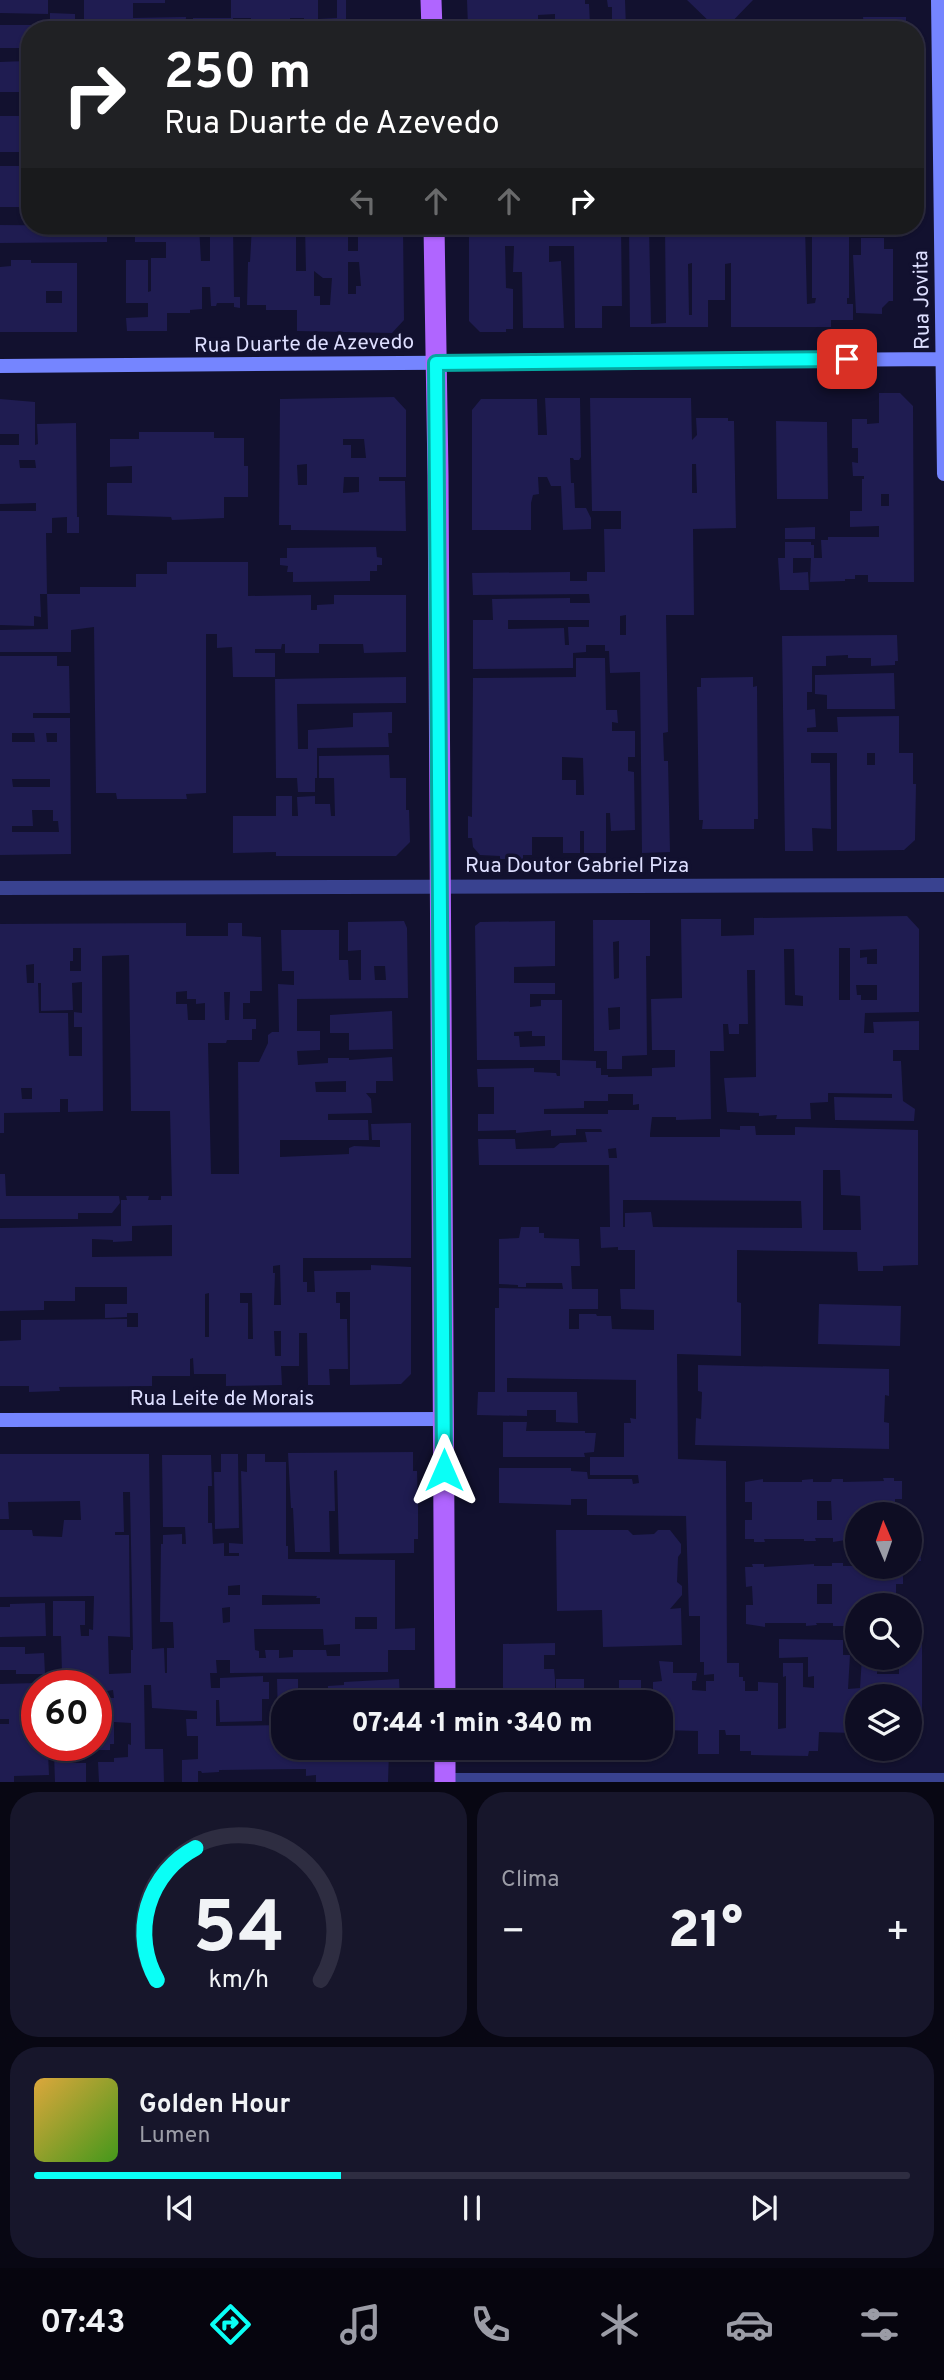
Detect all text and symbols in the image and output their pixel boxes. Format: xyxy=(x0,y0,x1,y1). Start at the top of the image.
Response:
text: 250 m xyxy=(164,44,311,106)
icon: right xyxy=(49,49,140,140)
text: Rua Duarte de Azevedo xyxy=(164,105,500,145)
icon: left xyxy=(344,182,382,220)
icon: ahead xyxy=(417,182,455,220)
icon: ahead xyxy=(490,182,528,220)
icon: right xyxy=(563,182,601,220)
street label: Rua Jovita xyxy=(908,250,937,350)
street label: Rua Duarte de Azevedo xyxy=(194,329,414,360)
pin xyxy=(817,329,877,389)
icon: arrive xyxy=(828,340,866,378)
street label: Rua Doutor Gabriel Piza xyxy=(465,853,689,880)
street label: Rua Leite de Morais xyxy=(130,1386,314,1413)
position arrow xyxy=(407,1433,481,1507)
north arrow xyxy=(845,1502,922,1578)
map controls xyxy=(845,1502,922,1761)
button: search xyxy=(845,1593,922,1670)
speed limit sign: 60 xyxy=(21,1670,112,1761)
button: layers xyxy=(845,1684,922,1761)
text: 07:44 · 1 min · 340 m xyxy=(352,1708,593,1741)
text: Clima xyxy=(501,1866,559,1895)
text: 54 xyxy=(192,1887,285,1979)
text: 21° xyxy=(668,1900,743,1966)
text: − xyxy=(501,1909,526,1958)
text: + xyxy=(885,1909,910,1958)
text: km/h xyxy=(208,1965,269,1997)
text: Golden Hour xyxy=(139,2089,290,2122)
text: Lumen xyxy=(139,2122,210,2151)
icon: previous xyxy=(161,2189,199,2227)
icon: pause xyxy=(453,2189,491,2227)
icon: next xyxy=(745,2189,783,2227)
icon: directions xyxy=(206,2300,255,2349)
icon: music xyxy=(336,2300,385,2349)
icon: phone xyxy=(466,2300,515,2349)
icon: climate xyxy=(595,2300,644,2349)
icon: car xyxy=(725,2300,774,2349)
icon: filters xyxy=(855,2300,904,2349)
text: 07:43 xyxy=(40,2304,126,2344)

